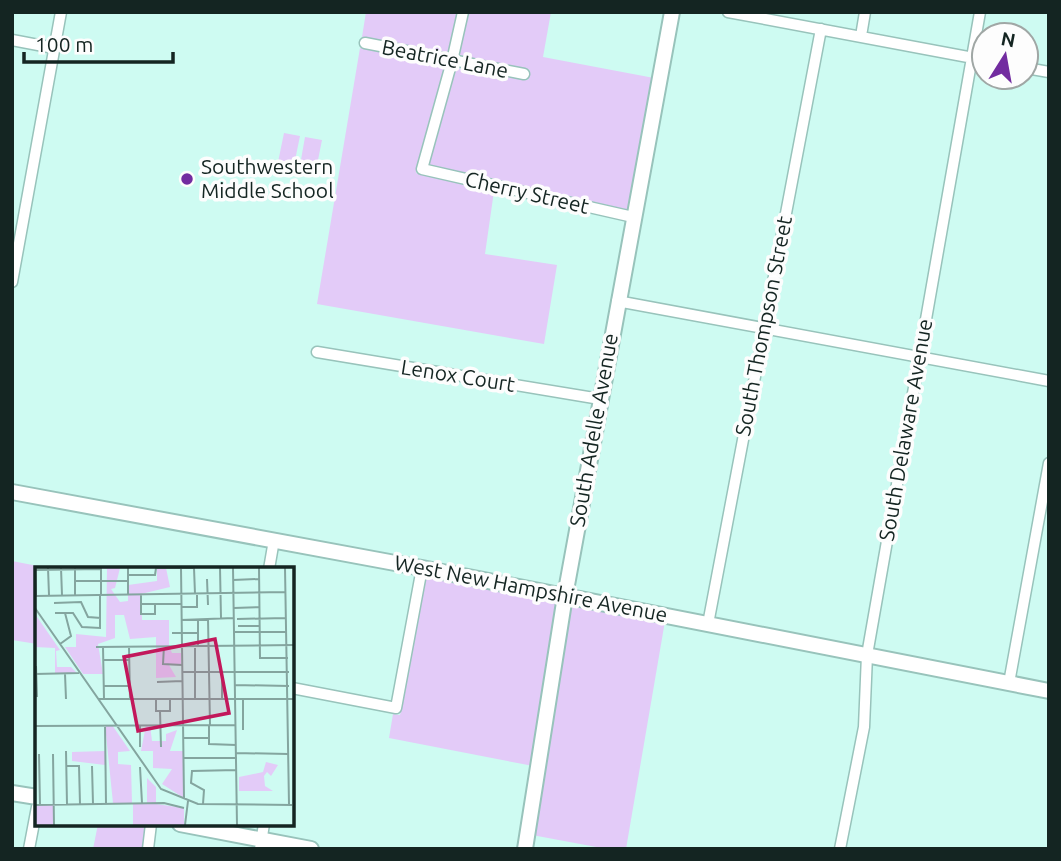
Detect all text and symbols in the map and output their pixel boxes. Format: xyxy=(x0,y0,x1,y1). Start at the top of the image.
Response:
scale bar xyxy=(24,21,173,65)
north arrow xyxy=(970,21,1040,91)
text: N xyxy=(999,27,1017,51)
text: 100 m xyxy=(35,32,93,56)
street label: Beatrice Lane xyxy=(380,34,510,82)
place label: Southwestern Middle School xyxy=(201,154,334,202)
street label: Cherry Street xyxy=(463,166,592,218)
marker: Southwestern Middle School xyxy=(179,171,195,187)
street label: South Thompson Street xyxy=(730,214,796,438)
street label: South Delaware Avenue xyxy=(874,317,936,543)
street label: South Adelle Avenue xyxy=(564,331,622,528)
street label: Lenox Court xyxy=(399,354,517,396)
street label: West New Hampshire Avenue xyxy=(393,550,670,626)
inset map xyxy=(35,567,294,826)

